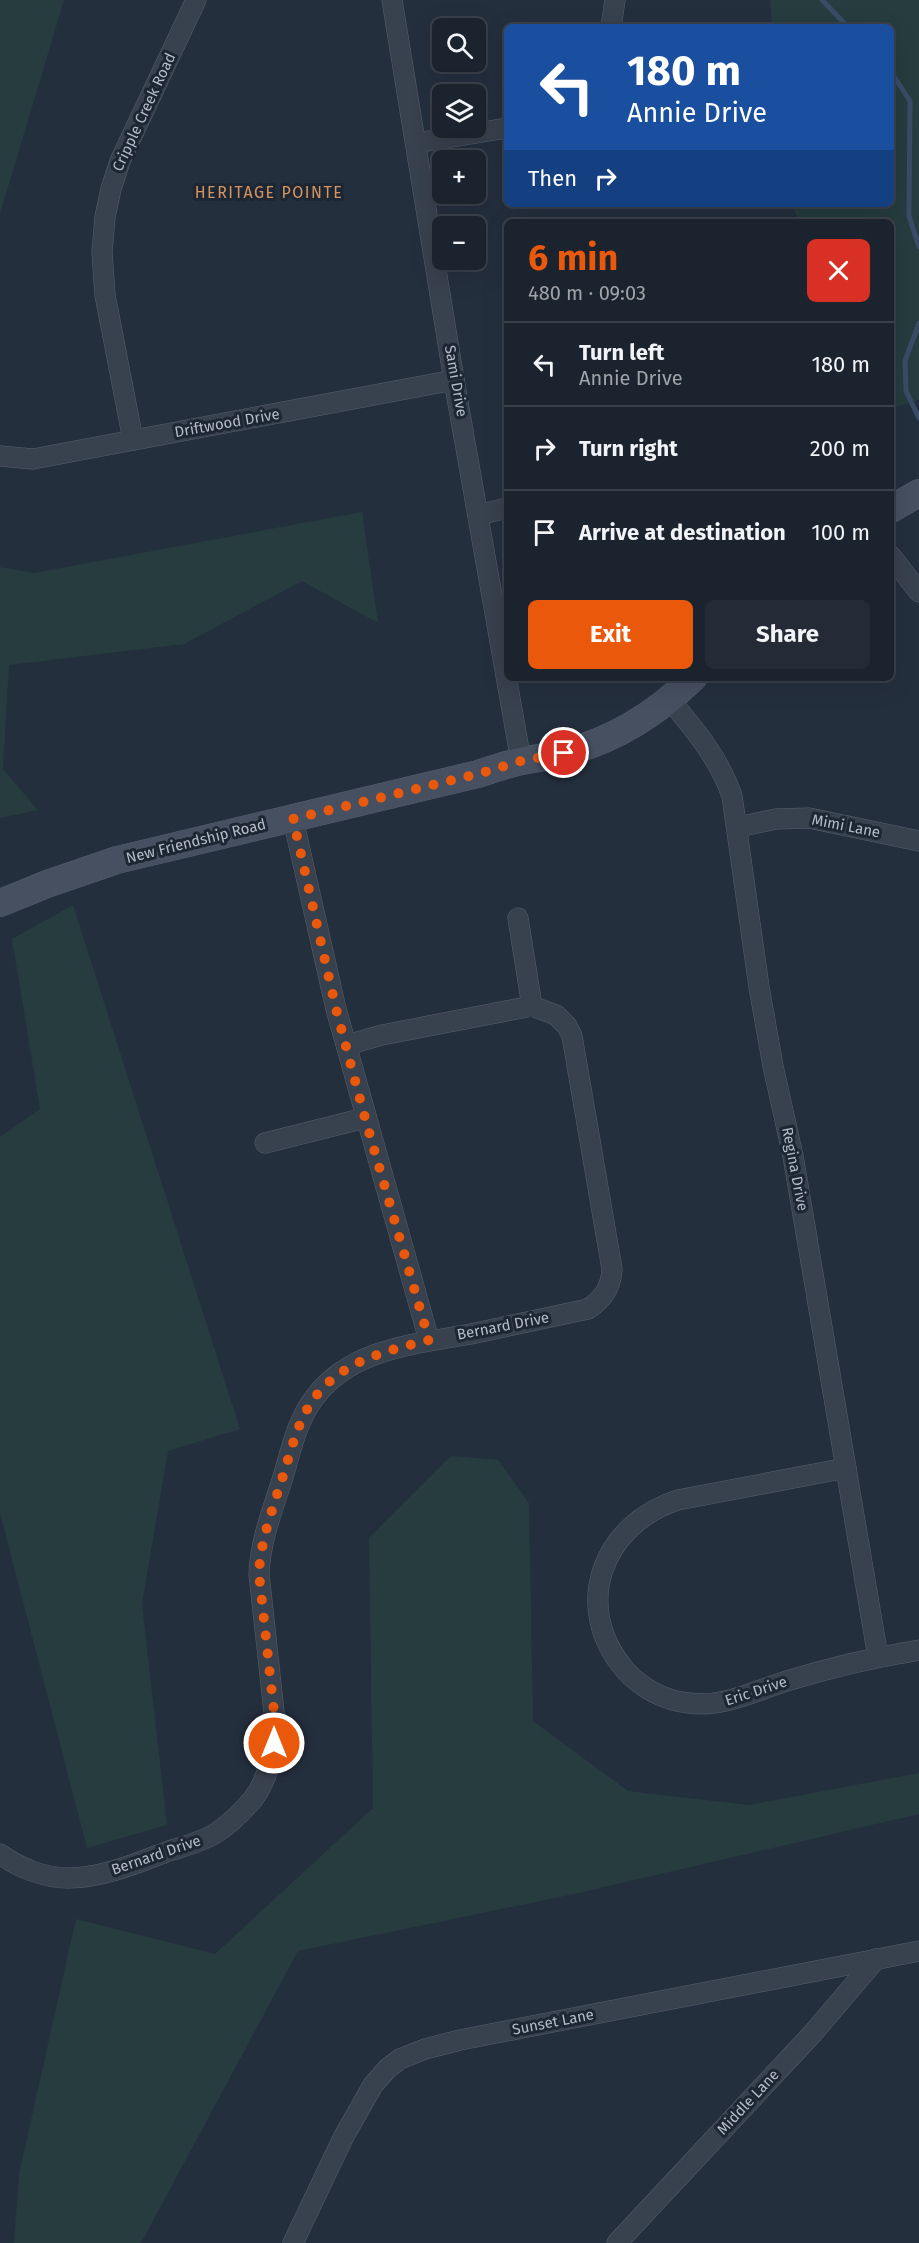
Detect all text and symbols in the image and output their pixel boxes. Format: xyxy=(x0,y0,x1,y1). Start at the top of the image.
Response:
map controls xyxy=(432,18,486,270)
button: search xyxy=(432,18,486,72)
text: 180 m xyxy=(627,46,741,96)
icon: left xyxy=(528,48,606,126)
street label: Cripple Creek Road xyxy=(109,50,179,174)
button: layers xyxy=(432,84,486,138)
text: Annie Drive xyxy=(627,97,767,129)
button: + xyxy=(432,150,486,204)
icon: right xyxy=(589,162,622,195)
text: Then xyxy=(528,165,577,192)
district label: HERITAGE POINTE xyxy=(195,183,343,202)
button: − xyxy=(432,216,486,270)
text: 6 min xyxy=(528,236,618,280)
button: close xyxy=(807,239,870,302)
text: 480 m · 09:03 xyxy=(528,281,646,305)
text: Turn left xyxy=(579,339,664,366)
street label: Sami Drive xyxy=(441,344,471,418)
icon: left xyxy=(528,348,561,381)
text: 180 m xyxy=(811,351,870,378)
text: Annie Drive xyxy=(579,366,683,390)
street label: Driftwood Drive xyxy=(173,405,281,441)
icon: right xyxy=(528,432,561,465)
text: Turn right xyxy=(579,435,678,462)
text: 200 m xyxy=(810,435,870,462)
icon: arrive xyxy=(528,516,561,549)
text: Arrive at destination xyxy=(579,519,786,546)
text: 100 m xyxy=(811,519,870,546)
button: Exit xyxy=(528,600,693,669)
button: Share xyxy=(705,600,870,669)
pin xyxy=(538,727,589,778)
icon: arrive xyxy=(547,736,580,769)
street label: Mimi Lane xyxy=(810,811,882,841)
street label: New Friendship Road xyxy=(124,815,268,867)
street label: Regina Drive xyxy=(778,1125,812,1213)
street label: Bernard Drive xyxy=(455,1308,551,1344)
street label: Eric Drive xyxy=(723,1673,789,1709)
position arrow xyxy=(242,1711,306,1775)
street label: Bernard Drive xyxy=(109,1831,203,1879)
street label: Sunset Lane xyxy=(511,2005,595,2039)
street label: Middle Lane xyxy=(713,2066,783,2138)

